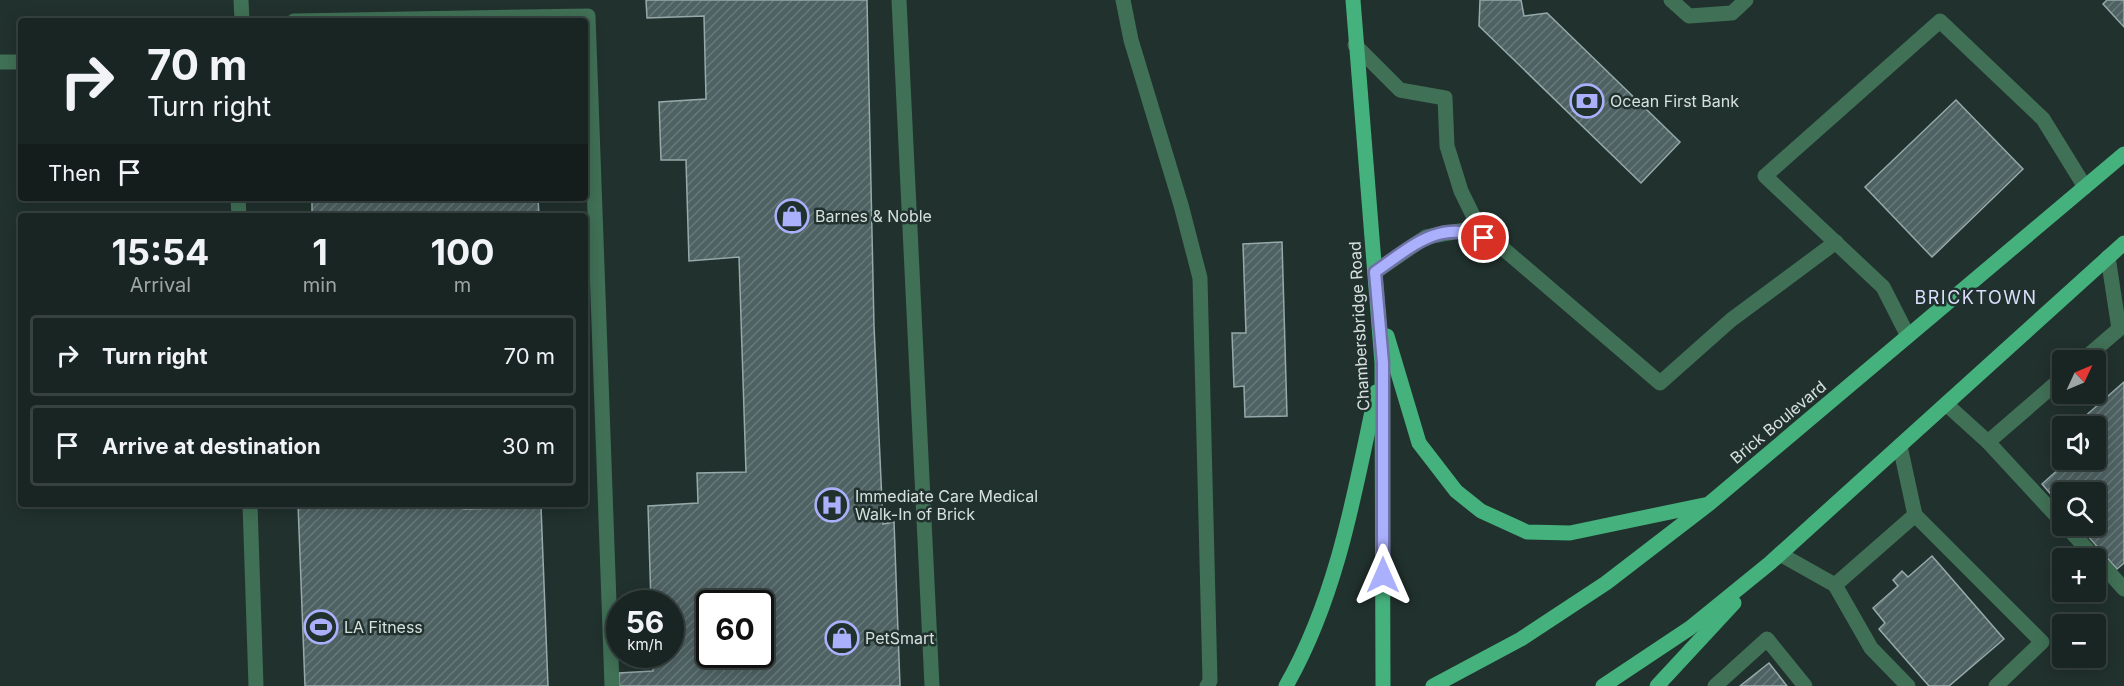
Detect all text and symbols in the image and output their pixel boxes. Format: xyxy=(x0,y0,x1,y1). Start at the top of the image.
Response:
text: 70 m xyxy=(147,39,247,90)
icon: right xyxy=(48,42,126,120)
bank icon: Ocean First Bank xyxy=(1569,83,1605,119)
text: Turn right xyxy=(147,90,271,123)
place label: Ocean First Bank xyxy=(1610,91,1739,111)
icon: arrive xyxy=(113,156,146,189)
text: Then xyxy=(48,160,101,186)
shop icon: Barnes & Noble xyxy=(774,198,810,234)
place label: Barnes & Noble xyxy=(815,206,932,226)
pin xyxy=(1458,212,1509,263)
icon: arrive xyxy=(1467,221,1500,254)
text: 15:54 xyxy=(111,230,209,274)
text: 1 xyxy=(312,230,328,274)
text: 100 xyxy=(430,230,495,274)
street label: Chambersbridge Road xyxy=(1345,241,1373,411)
text: Arrival xyxy=(130,273,191,297)
text: min xyxy=(303,273,337,297)
text: m xyxy=(454,273,471,297)
district label: BRICKTOWN xyxy=(1914,287,2038,308)
icon: right xyxy=(51,339,84,372)
text: Turn right xyxy=(102,343,208,369)
text: 70 m xyxy=(504,343,555,369)
north arrow xyxy=(2052,350,2106,404)
map controls xyxy=(2052,350,2106,668)
street label: Brick Boulevard xyxy=(1726,376,1830,468)
button: sound xyxy=(2052,416,2106,470)
icon: arrive xyxy=(51,429,84,462)
text: Arrive at destination xyxy=(102,433,321,459)
text: 30 m xyxy=(502,433,555,459)
button: search xyxy=(2052,482,2106,536)
place label: Immediate Care Medical Walk-In of Brick xyxy=(855,486,1038,524)
hospital icon: Immediate Care Medical Walk-In of Brick xyxy=(814,487,850,523)
position arrow xyxy=(1351,543,1415,607)
button: + xyxy=(2052,548,2106,602)
speed limit sign: 60 xyxy=(696,590,774,668)
text: 56 xyxy=(626,604,664,640)
sports icon: LA Fitness xyxy=(303,609,339,645)
button: − xyxy=(2052,614,2106,668)
place label: LA Fitness xyxy=(344,617,423,637)
shop icon: PetSmart xyxy=(824,620,860,656)
place label: PetSmart xyxy=(865,628,934,648)
text: km/h xyxy=(627,635,663,654)

